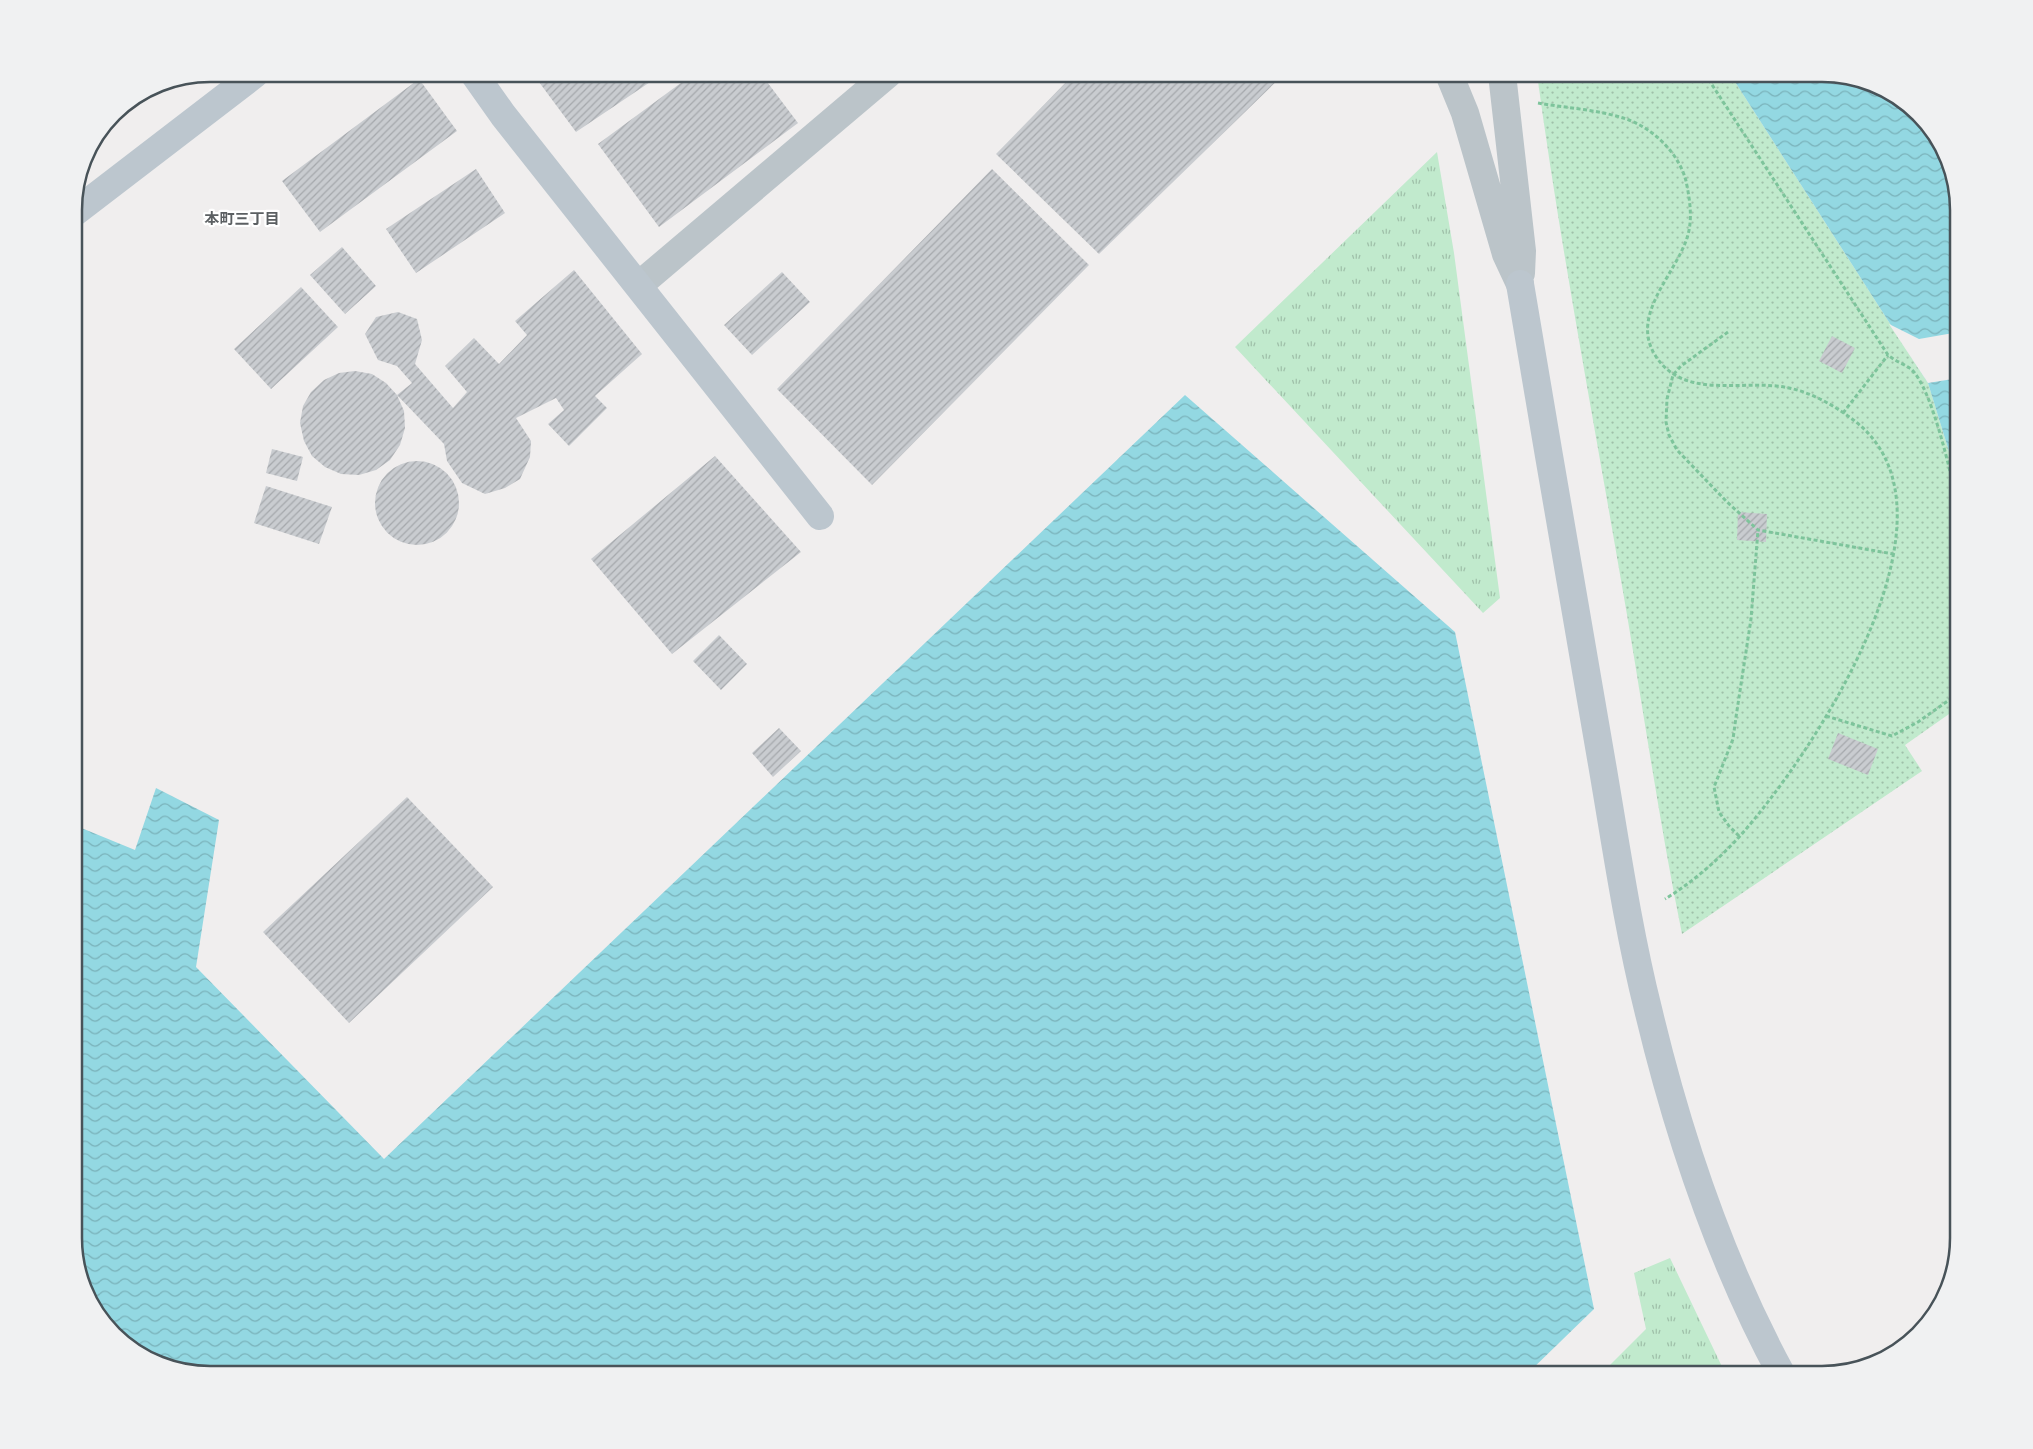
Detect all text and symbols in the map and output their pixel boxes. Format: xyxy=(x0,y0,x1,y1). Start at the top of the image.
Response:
district label: 本町三丁目 xyxy=(204,210,280,227)

